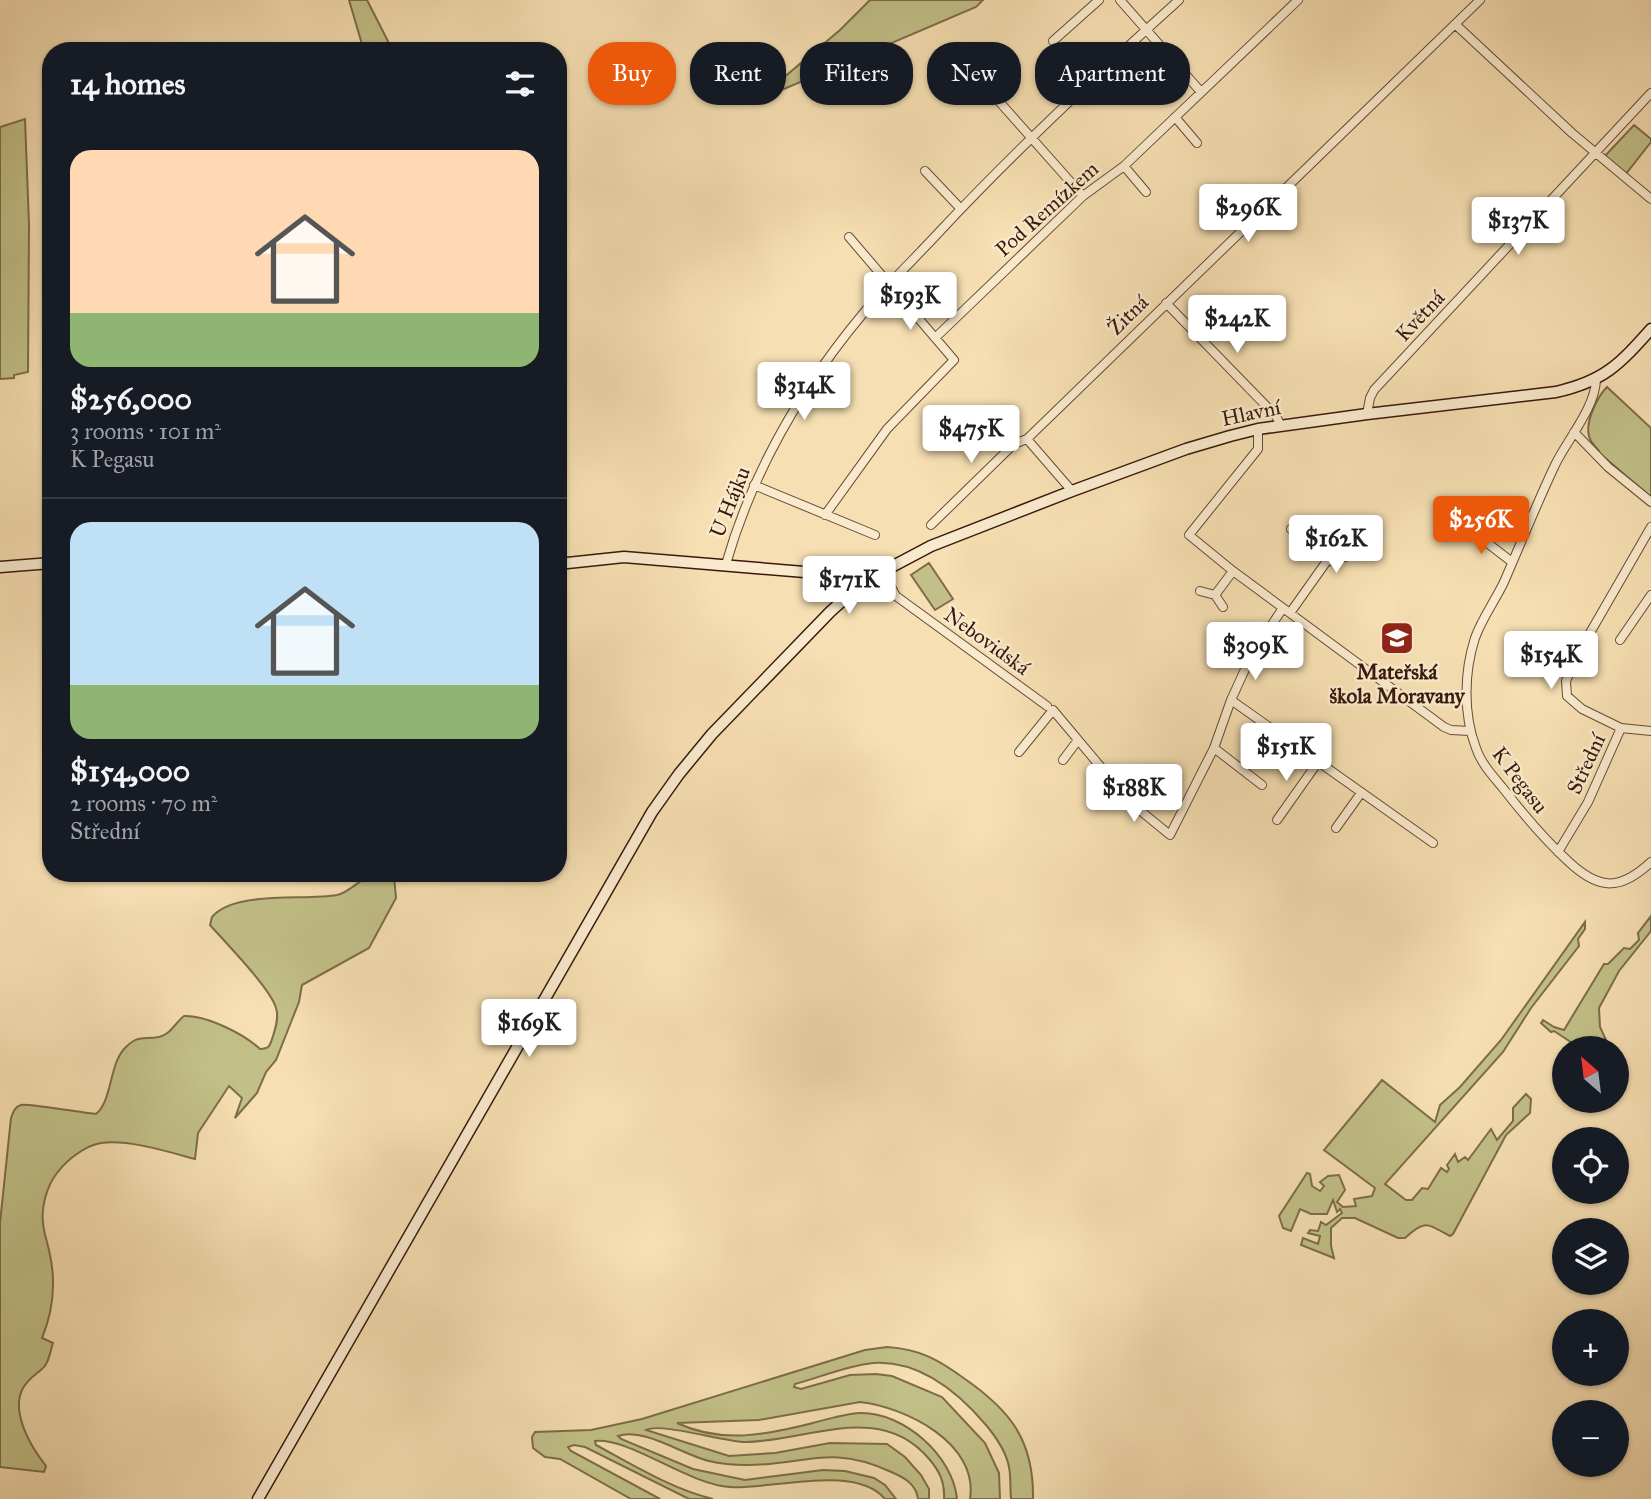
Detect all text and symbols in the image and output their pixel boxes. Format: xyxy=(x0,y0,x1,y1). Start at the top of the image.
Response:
chip: Buy xyxy=(588,42,676,105)
chip: Rent xyxy=(690,42,786,105)
chip: Filters xyxy=(800,42,913,105)
chip: New xyxy=(927,42,1021,105)
chip: Apartment xyxy=(1035,42,1190,105)
icon: filters xyxy=(501,65,539,103)
text: 14 homes xyxy=(70,66,185,102)
street label: Pod Remízkem xyxy=(990,156,1104,262)
pin: $296K xyxy=(1199,184,1297,244)
text: $296K xyxy=(1215,193,1281,221)
icon: home xyxy=(242,196,368,322)
pin: $137K xyxy=(1469,198,1567,257)
text: $137K xyxy=(1488,206,1548,234)
pin: $193K xyxy=(861,272,959,332)
text: $193K xyxy=(880,281,940,309)
street label: Květná xyxy=(1390,285,1450,347)
street label: Žitná xyxy=(1102,289,1154,340)
pin: $242K xyxy=(1188,296,1286,355)
text: $242K xyxy=(1204,304,1270,332)
pin: $314K xyxy=(755,362,853,422)
text: $314K xyxy=(773,371,835,399)
text: $256,000 xyxy=(70,381,192,417)
street label: Hlavní xyxy=(1219,394,1284,432)
pin: $475K xyxy=(922,406,1020,465)
text: $475K xyxy=(939,414,1003,442)
text: 3 rooms · 101 m² xyxy=(70,417,221,445)
text: K Pegasu xyxy=(70,445,155,473)
street label: U Hájku xyxy=(704,463,756,541)
pin: $256K xyxy=(1432,496,1530,556)
text: $256K xyxy=(1449,505,1513,533)
pin: $162K xyxy=(1287,516,1385,575)
text: $162K xyxy=(1305,524,1367,552)
pin: $171K xyxy=(800,556,898,616)
text: $171K xyxy=(819,565,879,593)
icon: home xyxy=(242,568,368,694)
street label: Nebovidská xyxy=(939,601,1035,681)
school or university icon: Mateřská škola Moravany xyxy=(1378,619,1416,657)
pin: $309K xyxy=(1206,622,1304,682)
text: $309K xyxy=(1222,631,1288,659)
pin: $154K xyxy=(1502,632,1600,691)
text: $154K xyxy=(1520,640,1582,668)
place label: Mateřská škola Moravany xyxy=(1329,659,1466,709)
pin: $151K xyxy=(1237,724,1335,783)
street label: Střední xyxy=(1561,729,1612,798)
text: $151K xyxy=(1257,732,1315,760)
street label: K Pegasu xyxy=(1486,741,1554,819)
text: $154,000 xyxy=(70,753,190,789)
pin: $188K xyxy=(1085,764,1183,824)
text: $188K xyxy=(1102,773,1166,801)
text: 2 rooms · 70 m² xyxy=(70,789,218,817)
text: Střední xyxy=(70,817,140,845)
pin: $169K xyxy=(480,1000,578,1059)
text: $169K xyxy=(497,1008,561,1036)
north arrow xyxy=(1552,1036,1629,1113)
map controls xyxy=(1552,1036,1629,1477)
button: locate xyxy=(1552,1127,1629,1204)
button: layers xyxy=(1552,1218,1629,1295)
button: + xyxy=(1552,1309,1629,1386)
button: − xyxy=(1552,1400,1629,1477)

